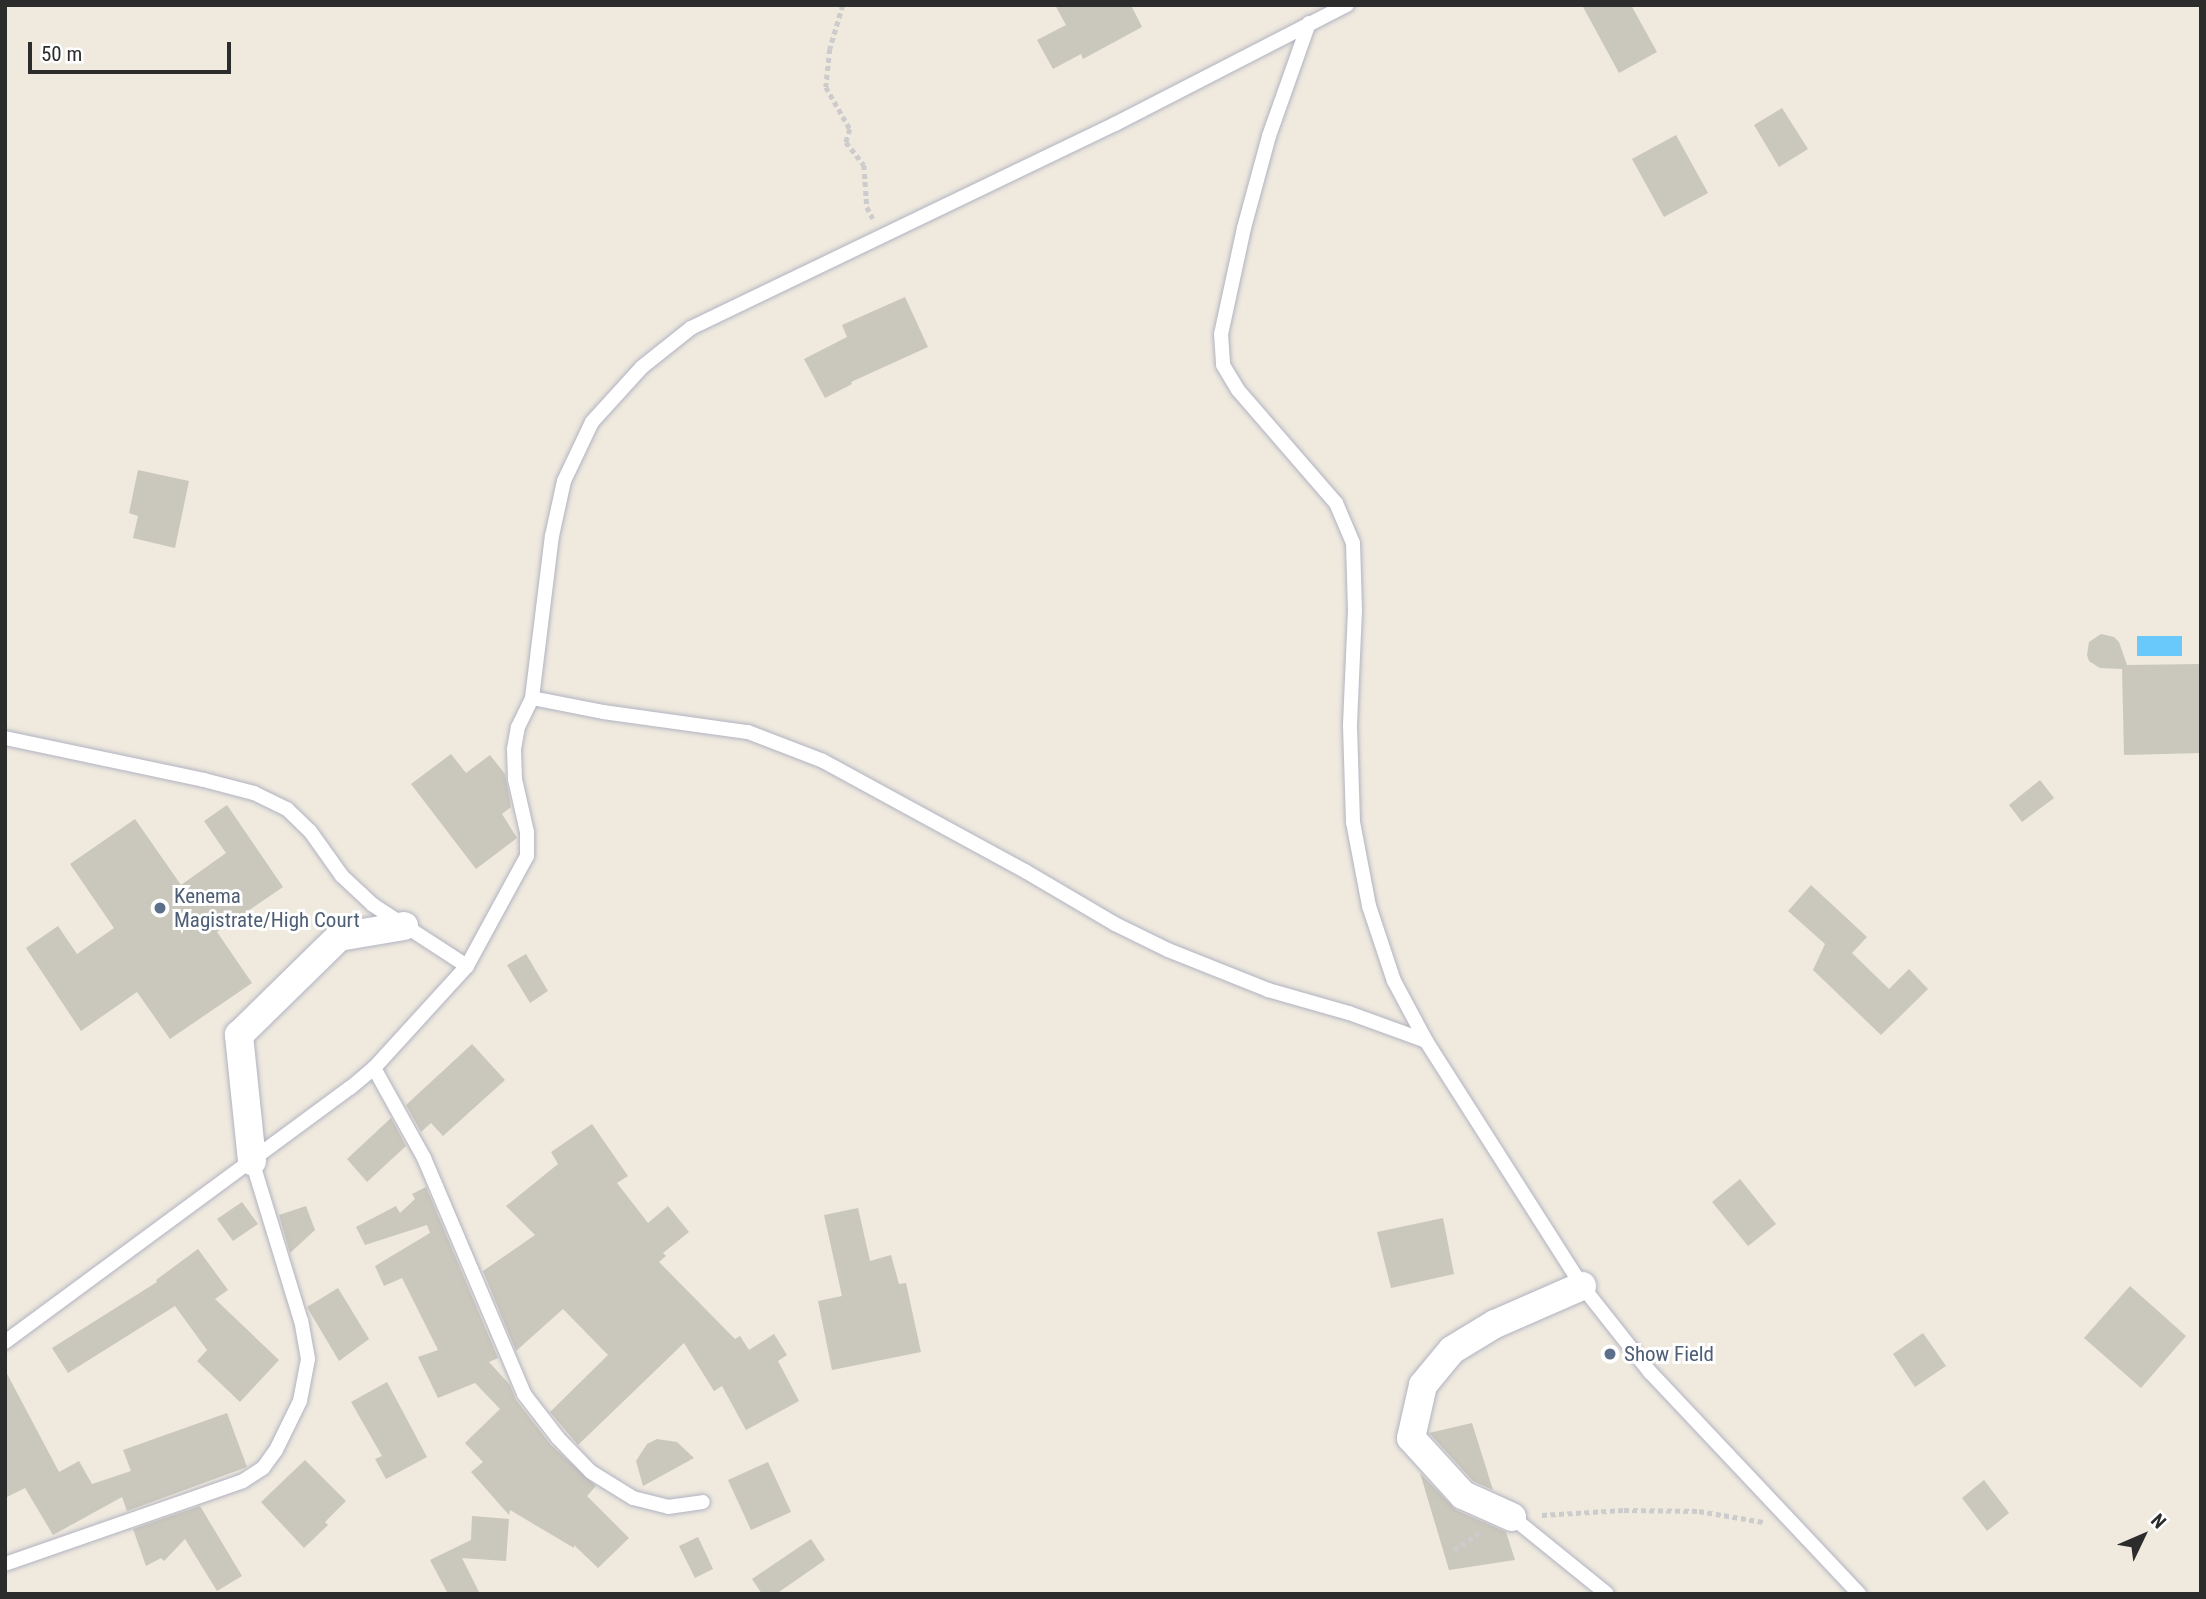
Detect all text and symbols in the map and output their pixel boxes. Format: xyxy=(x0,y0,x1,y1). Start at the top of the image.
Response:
scale bar xyxy=(32,28,234,72)
text: 50 m xyxy=(41,42,82,66)
place label: Kenema Magistrate/High Court xyxy=(174,883,360,933)
marker: Kenema Magistrate/High Court xyxy=(152,900,168,916)
place label: Show Field xyxy=(1624,1341,1714,1367)
marker: Show Field xyxy=(1602,1346,1618,1362)
north arrow xyxy=(2108,1501,2178,1571)
text: N xyxy=(2146,1509,2171,1533)

